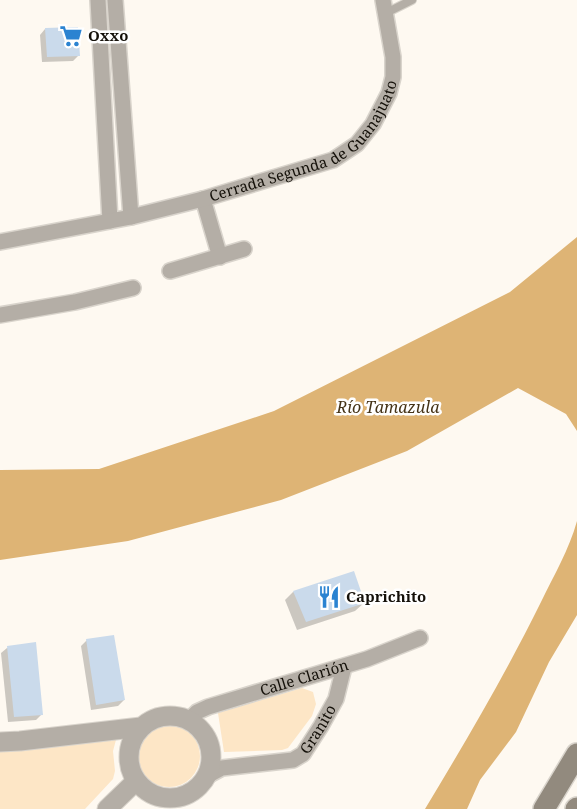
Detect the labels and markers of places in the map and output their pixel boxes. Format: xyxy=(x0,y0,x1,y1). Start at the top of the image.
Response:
supermarket icon: Oxxo xyxy=(58,23,84,49)
place label: Oxxo xyxy=(88,25,128,45)
restaurant icon: Caprichito xyxy=(316,584,342,610)
place label: Caprichito xyxy=(346,586,426,606)

